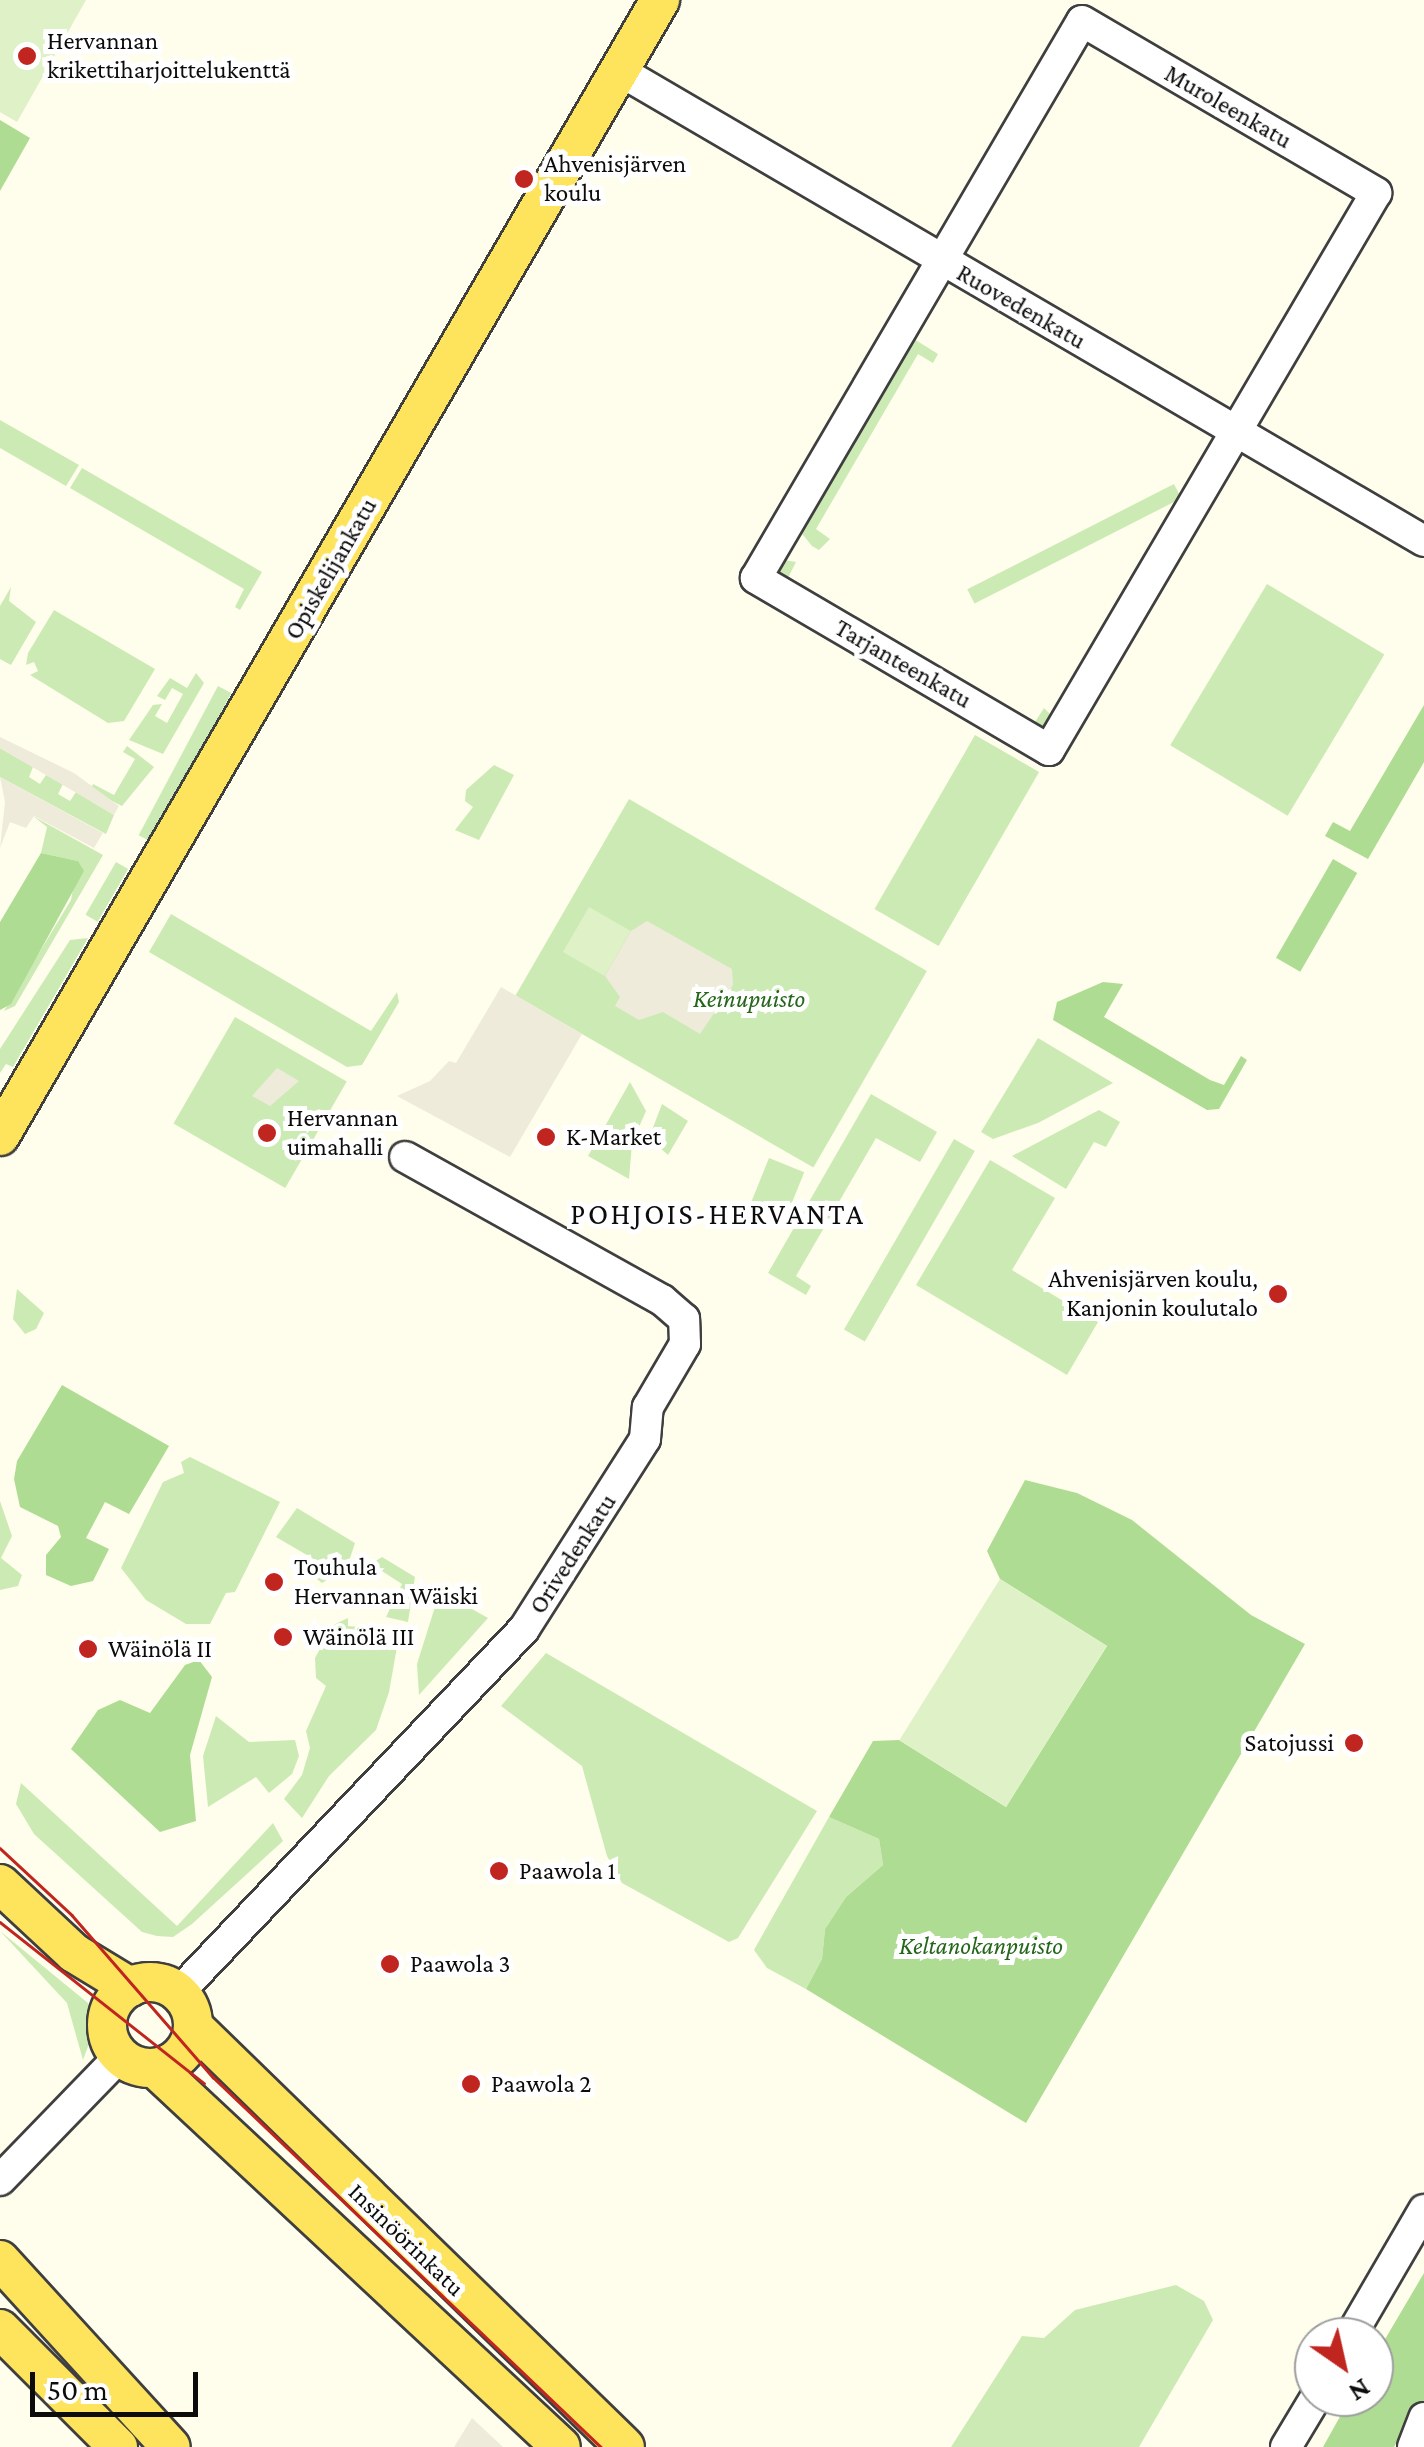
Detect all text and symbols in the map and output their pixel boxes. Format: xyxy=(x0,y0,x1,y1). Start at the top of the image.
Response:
place label: Hervannan krikettiharjoittelukenttä xyxy=(47,27,291,86)
marker: Hervannan krikettiharjoittelukenttä xyxy=(16,45,38,67)
street label: Muroleenkatu xyxy=(1159,59,1297,155)
place label: Ahvenisjärven koulu xyxy=(544,150,686,209)
marker: Ahvenisjärven koulu xyxy=(513,168,535,190)
street label: Ruovedenkatu xyxy=(951,258,1091,356)
street label: Opiskelijankatu xyxy=(278,493,384,645)
street label: Tarjanteenkatu xyxy=(829,613,977,715)
park label: Keinupuisto xyxy=(693,984,805,1014)
place label: Hervannan uimahalli xyxy=(287,1104,398,1163)
marker: Hervannan uimahalli xyxy=(256,1122,278,1144)
place label: K-Market xyxy=(566,1122,661,1152)
marker: K-Market xyxy=(535,1126,557,1148)
district label: POHJOIS-HERVANTA xyxy=(570,1196,866,1232)
place label: Ahvenisjärven koulu, Kanjonin koulutalo xyxy=(1048,1265,1258,1324)
marker: Ahvenisjärven koulu, Kanjonin koulutalo xyxy=(1267,1283,1289,1305)
street label: Orivedenkatu xyxy=(523,1488,623,1620)
place label: Touhula Hervannan Wäiski xyxy=(294,1553,478,1612)
marker: Touhula Hervannan Wäiski xyxy=(263,1571,285,1593)
place label: Wäinölä III xyxy=(303,1622,414,1652)
marker: Wäinölä III xyxy=(272,1626,294,1648)
place label: Wäinölä II xyxy=(108,1634,212,1664)
marker: Wäinölä II xyxy=(77,1638,99,1660)
place label: Satojussi xyxy=(1245,1728,1334,1758)
marker: Satojussi xyxy=(1343,1732,1365,1754)
place label: Paawola 1 xyxy=(519,1856,616,1886)
marker: Paawola 1 xyxy=(488,1860,510,1882)
park label: Keltanokanpuisto xyxy=(899,1931,1063,1961)
place label: Paawola 3 xyxy=(410,1949,510,1979)
marker: Paawola 3 xyxy=(379,1953,401,1975)
place label: Paawola 2 xyxy=(491,2069,592,2099)
marker: Paawola 2 xyxy=(460,2073,482,2095)
street label: Insinöörinkatu xyxy=(342,2177,470,2303)
north arrow xyxy=(1294,2317,1394,2417)
scale bar xyxy=(35,2352,202,2414)
text: N xyxy=(1343,2372,1377,2409)
text: 50 m xyxy=(47,2373,108,2406)

